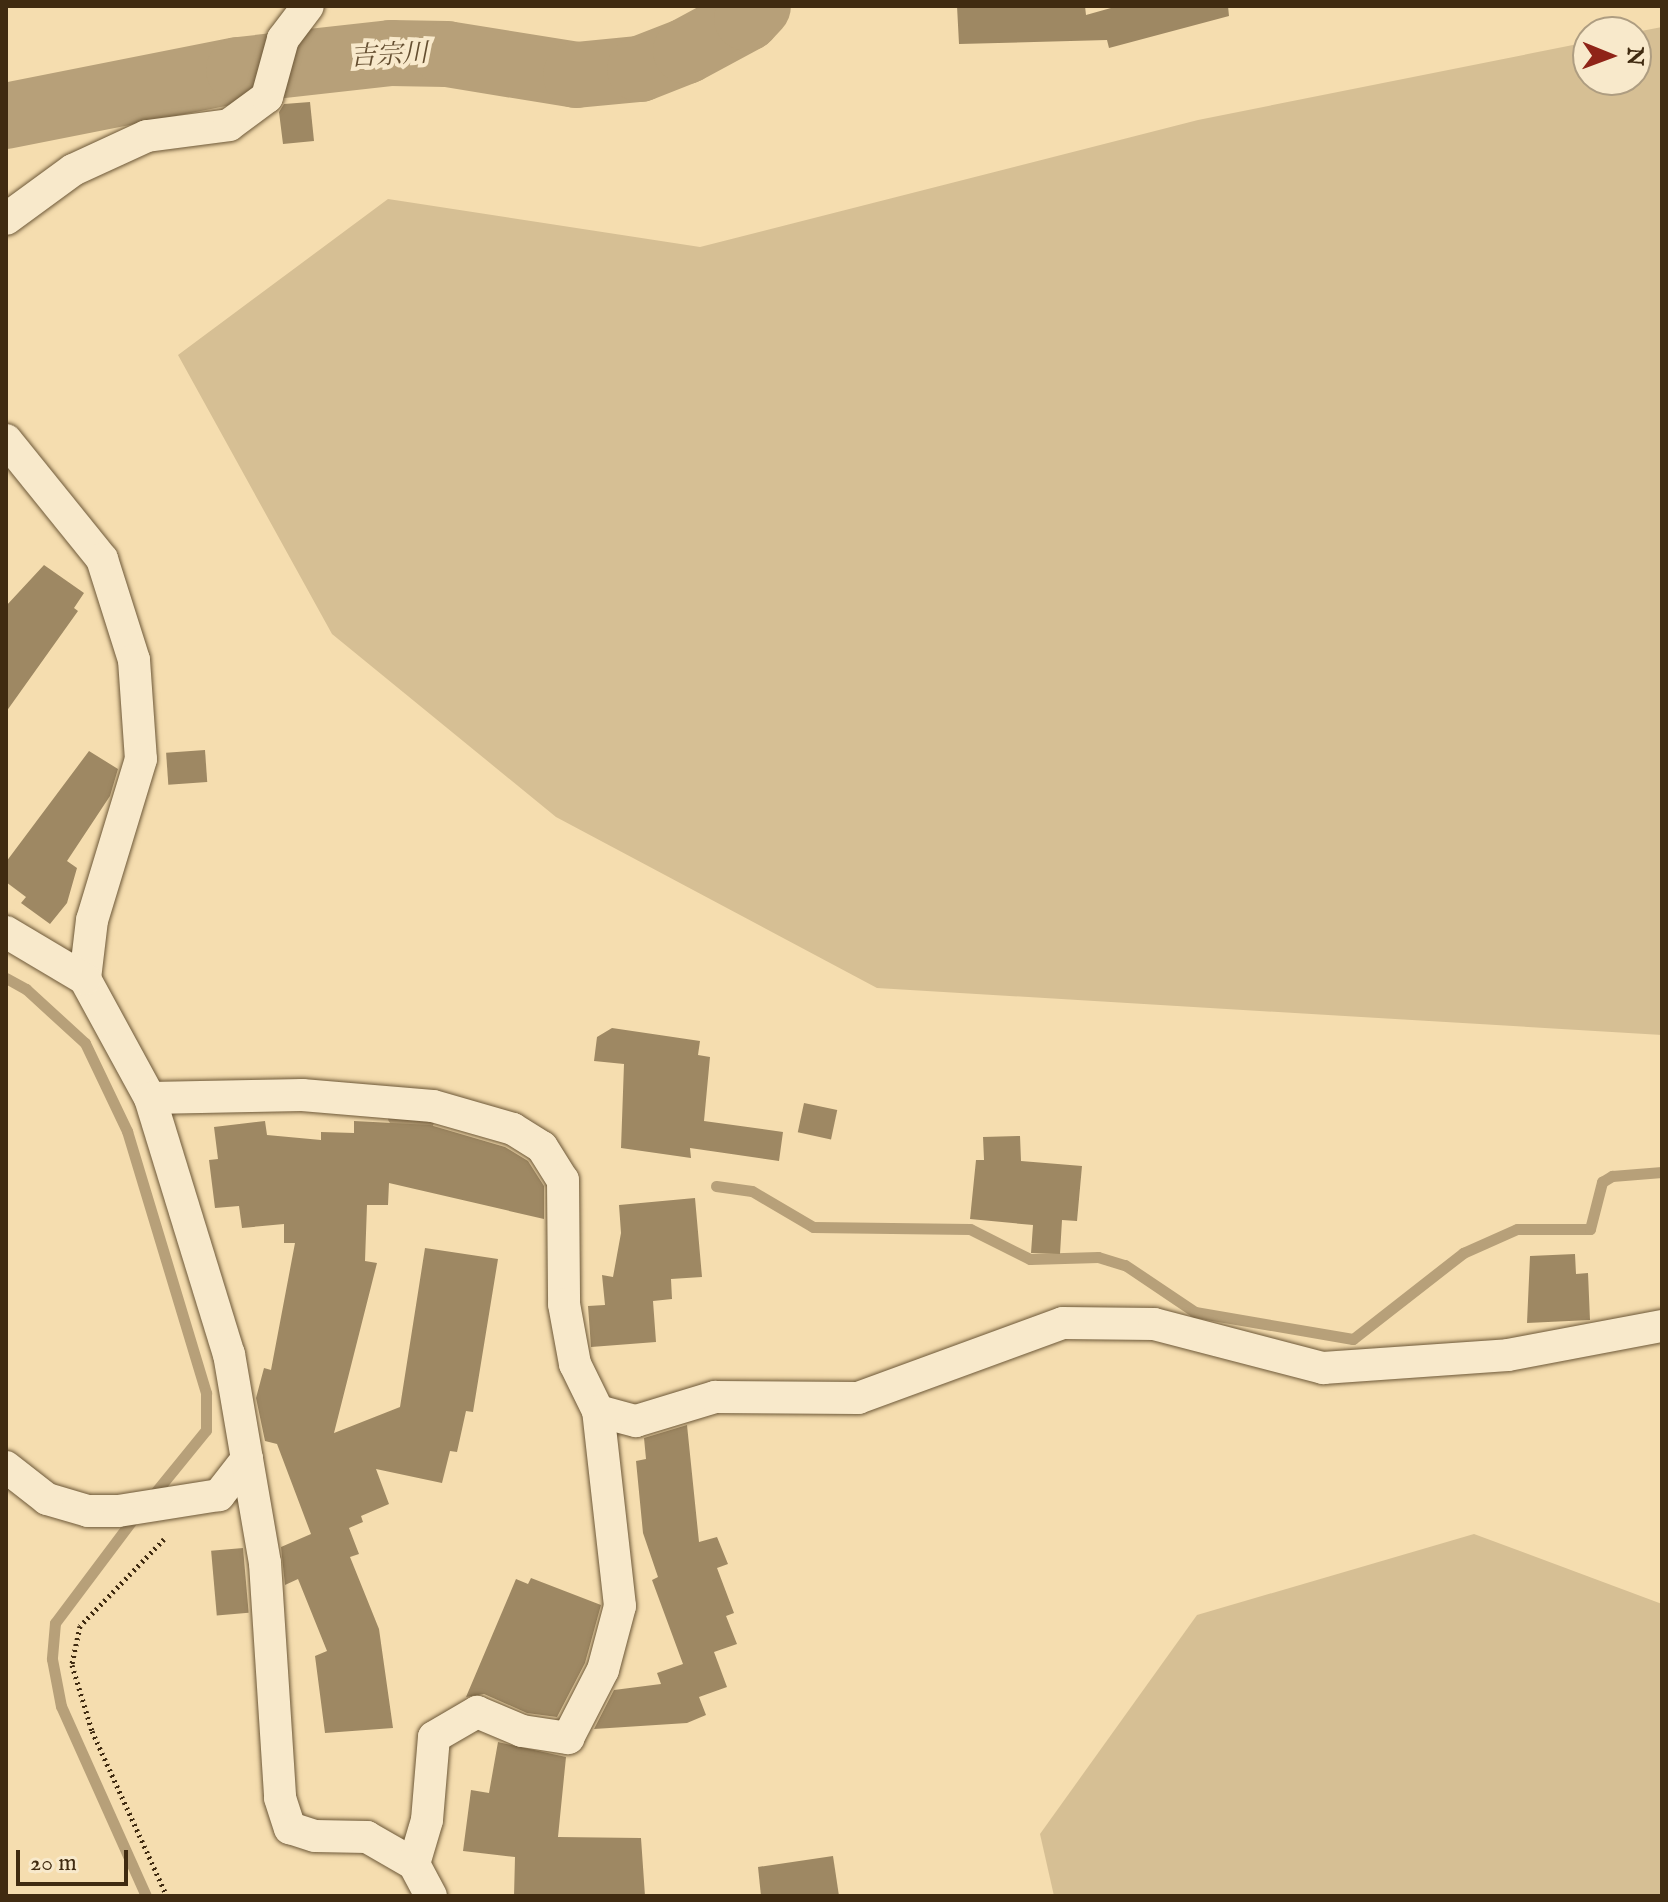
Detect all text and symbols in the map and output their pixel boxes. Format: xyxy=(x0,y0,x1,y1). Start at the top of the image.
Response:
north arrow xyxy=(1572,16,1652,96)
water label: 吉宗川 xyxy=(349,38,429,74)
text: N xyxy=(1620,47,1648,66)
scale bar xyxy=(20,1834,132,1884)
text: 20 m xyxy=(30,1848,77,1879)

